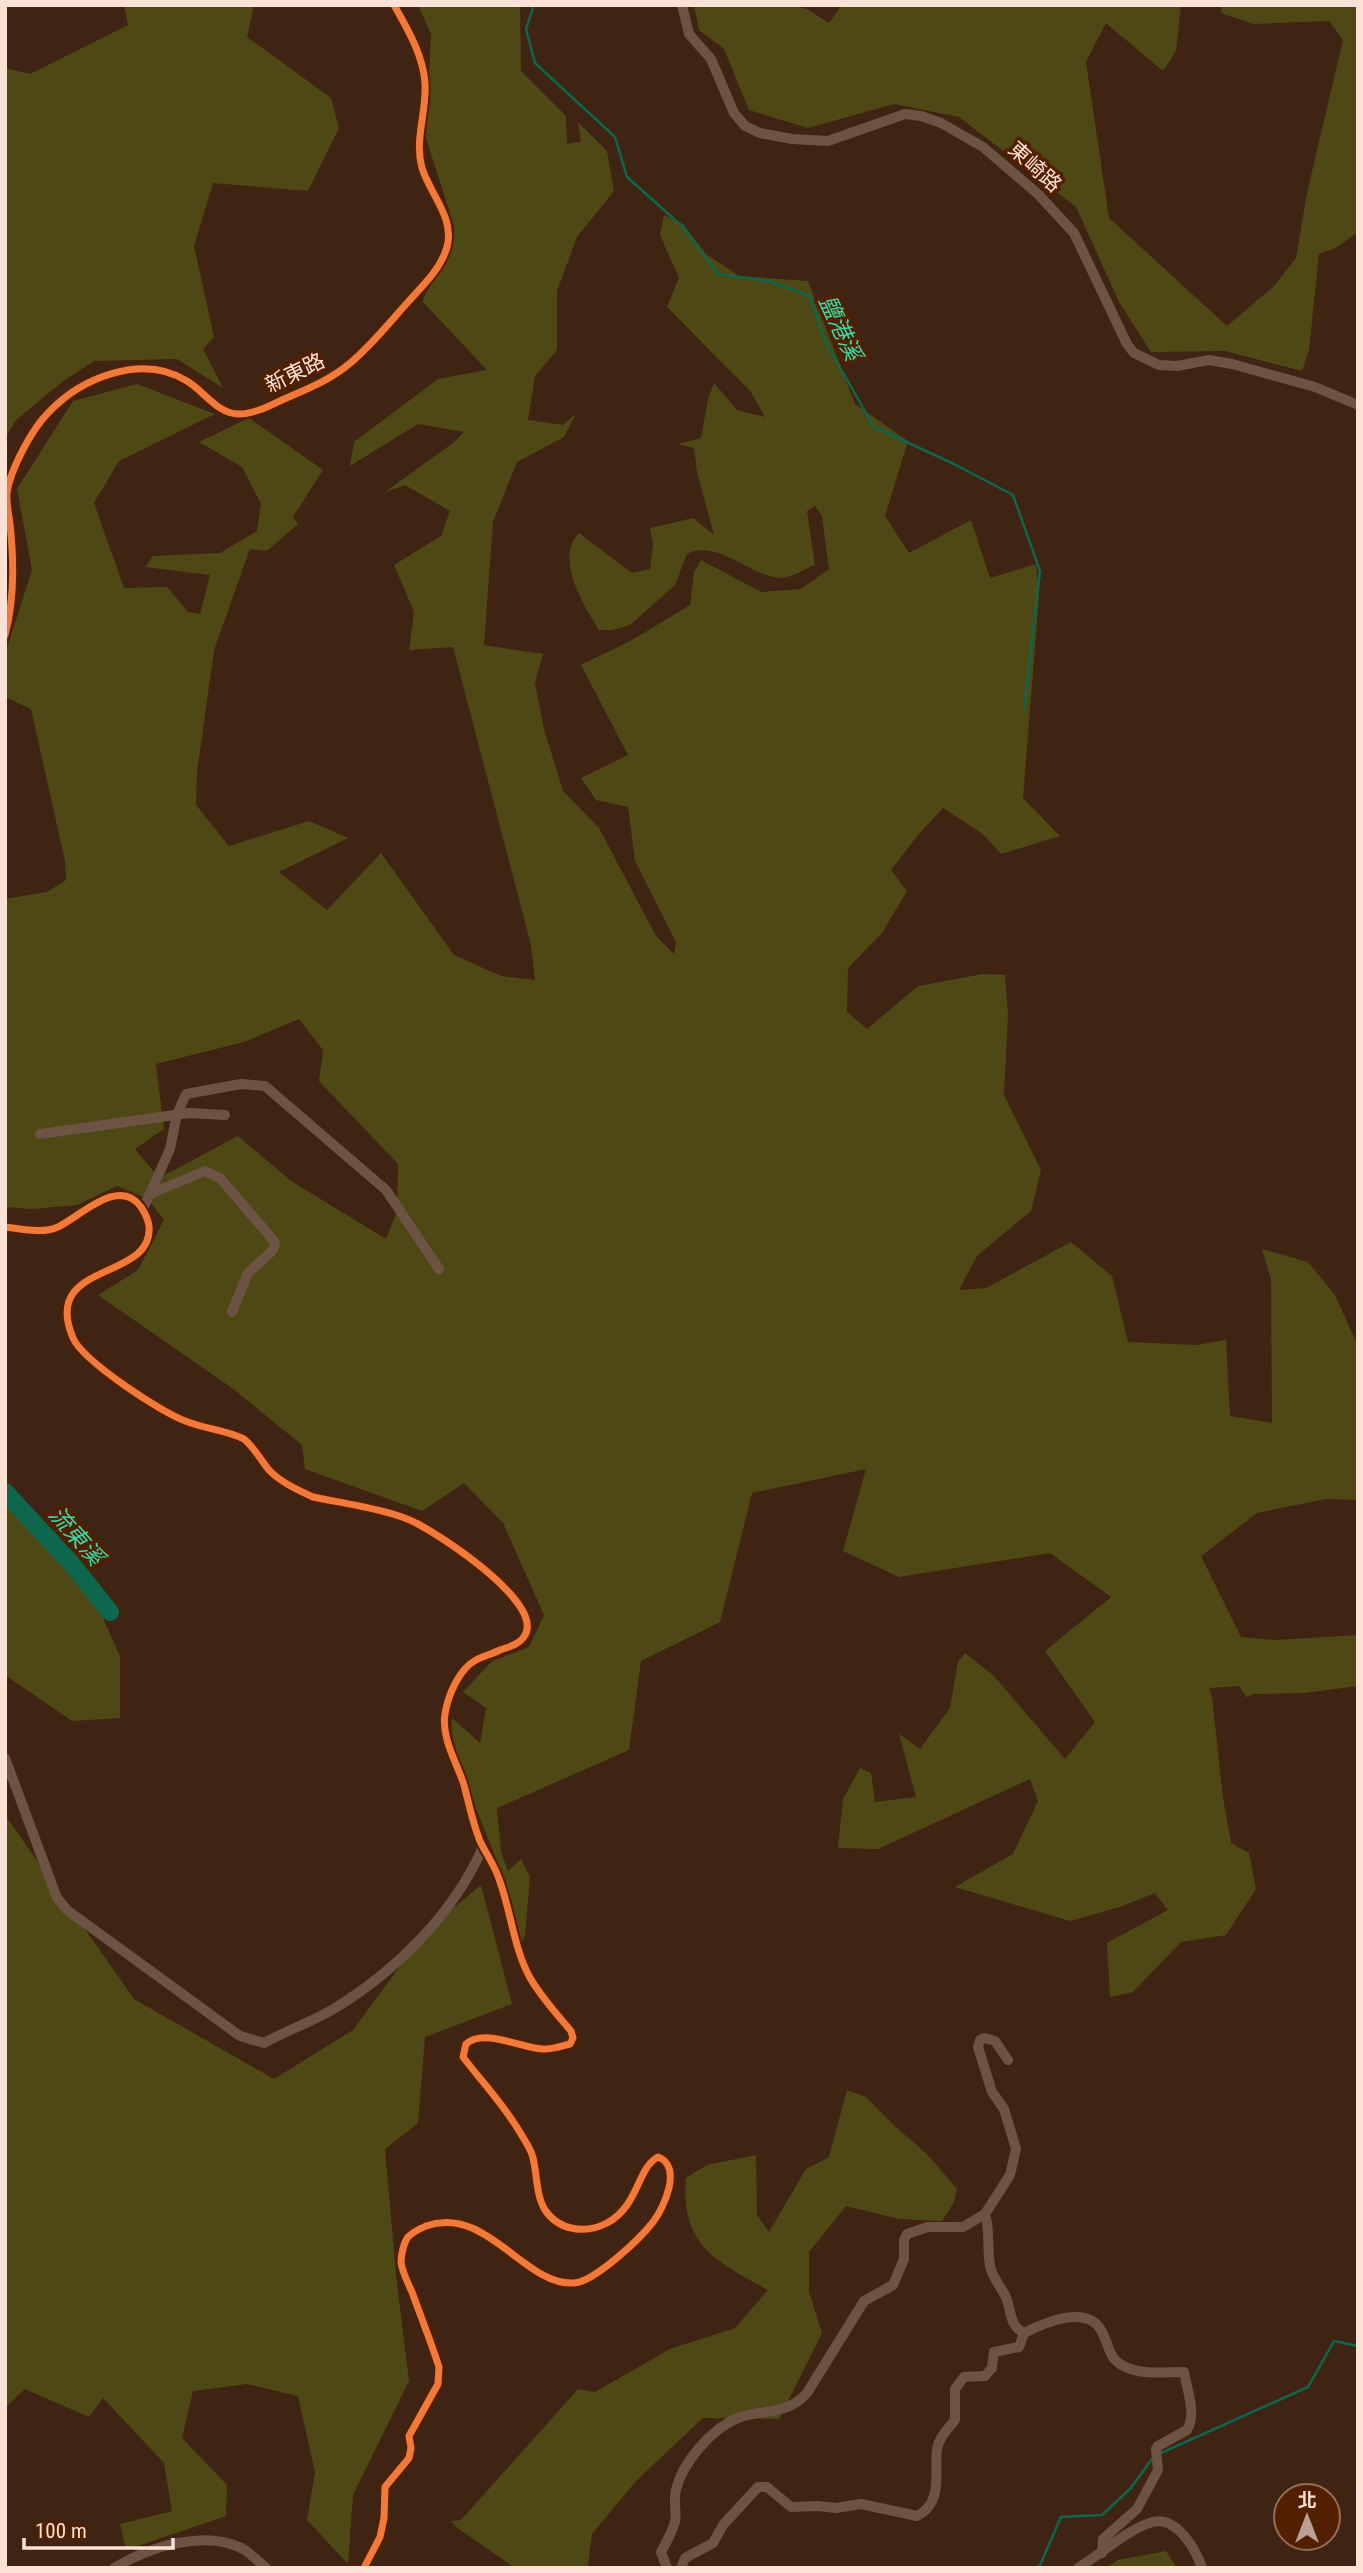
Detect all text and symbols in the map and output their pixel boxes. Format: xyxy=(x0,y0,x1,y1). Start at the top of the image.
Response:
street label: 東崎路 xyxy=(1004,137,1066,197)
water label: 鹽港溪 xyxy=(813,291,868,368)
street label: 新東路 xyxy=(261,348,329,398)
water label: 流東溪 xyxy=(43,1501,111,1573)
north arrow xyxy=(1272,2482,1342,2552)
text: 北 xyxy=(1297,2489,1317,2512)
scale bar xyxy=(24,2506,173,2550)
text: 100 m xyxy=(35,2519,87,2543)

